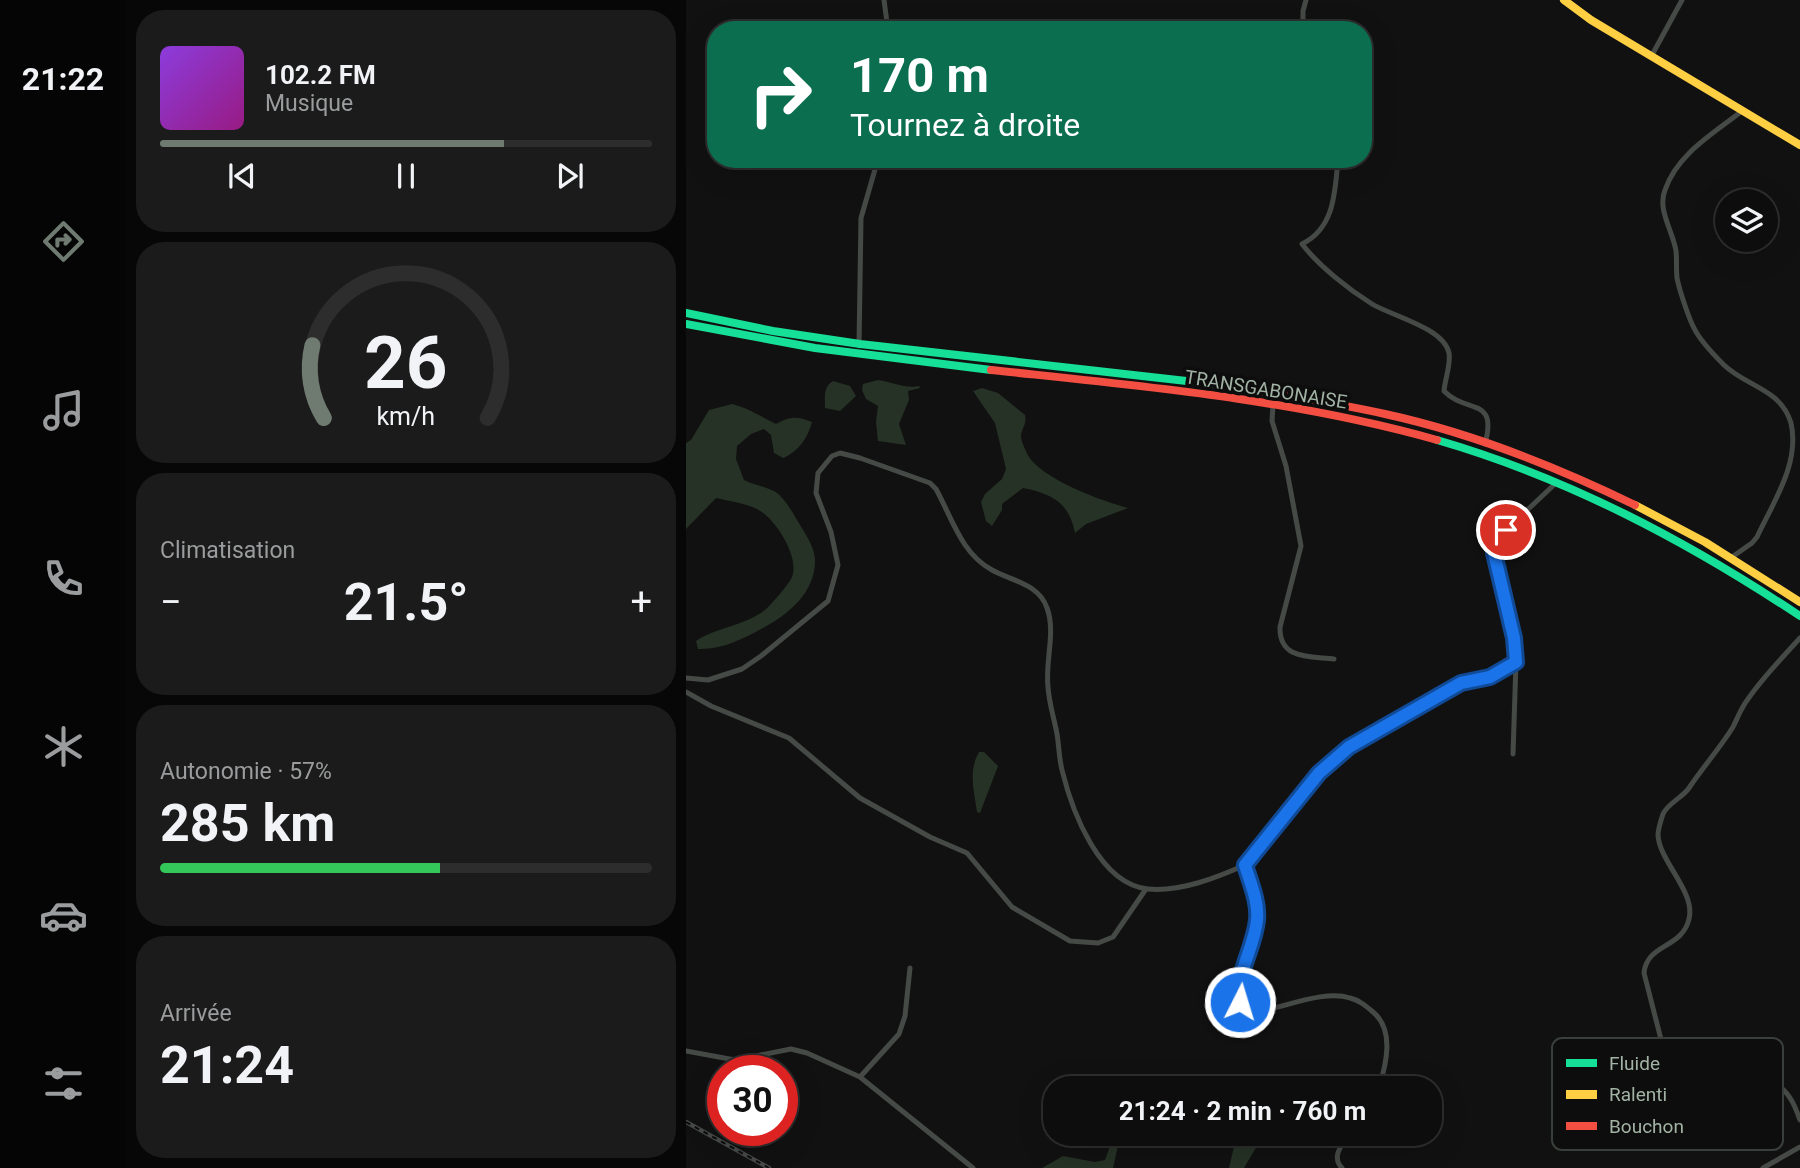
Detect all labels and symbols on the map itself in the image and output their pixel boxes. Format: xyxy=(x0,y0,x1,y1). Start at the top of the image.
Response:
street label: TRANSGABONAISE xyxy=(1183,365,1349,414)
pin xyxy=(1476,500,1536,560)
position arrow xyxy=(1203,965,1277,1039)
legend xyxy=(1552,1038,1783,1150)
text: Fluide xyxy=(1609,1052,1660,1075)
speed limit sign: 30 xyxy=(707,1055,798,1146)
text: Ralenti xyxy=(1609,1083,1667,1106)
text: Bouchon xyxy=(1609,1115,1684,1138)

